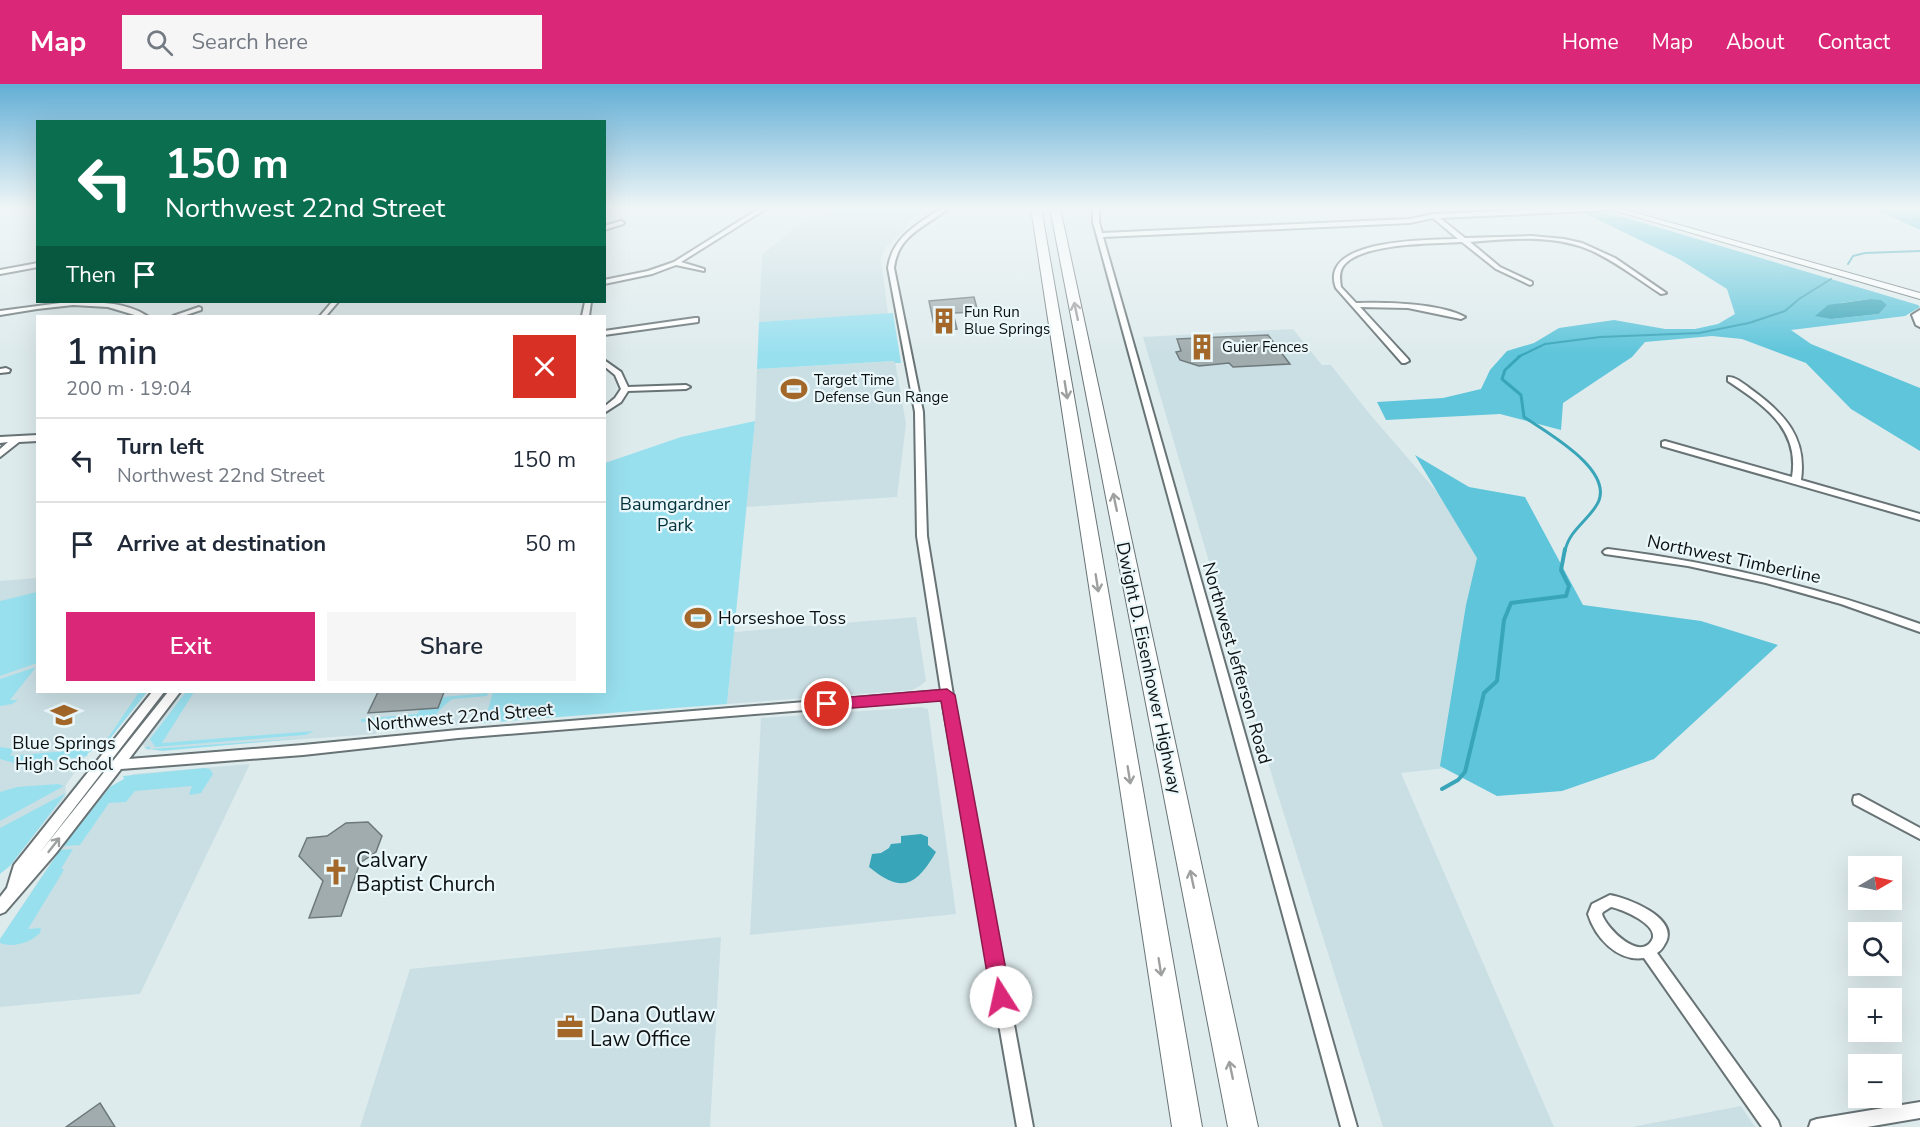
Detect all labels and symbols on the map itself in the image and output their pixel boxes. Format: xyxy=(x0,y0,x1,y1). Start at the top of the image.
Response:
place label: Fun Run Blue Springs xyxy=(964,302,1050,339)
one-way arrow xyxy=(1070,302,1081,322)
building icon: Fun Run Blue Springs xyxy=(929,306,959,336)
building icon: Guier Fences xyxy=(1187,332,1217,362)
place label: Guier Fences xyxy=(1222,337,1308,357)
place label: Target Time Defense Gun Range xyxy=(814,370,948,407)
sports icon: Target Time Defense Gun Range xyxy=(779,374,809,404)
one-way arrow xyxy=(1060,380,1071,400)
park label: Baumgardner Park xyxy=(620,492,731,537)
one-way arrow xyxy=(1109,493,1120,513)
street label: Northwest Timberline xyxy=(1645,529,1823,589)
street label: Dwight D. Eisenhower Highway xyxy=(1111,540,1188,797)
street label: Northwest Jefferson Road xyxy=(1197,559,1277,767)
one-way arrow xyxy=(1092,572,1103,592)
sports icon: Horseshoe Toss xyxy=(683,603,713,633)
place label: Horseshoe Toss xyxy=(718,606,846,630)
pin xyxy=(801,678,852,729)
street label: Northwest 22nd Street xyxy=(366,697,555,737)
school or university icon: Blue Springs High School xyxy=(49,700,79,730)
place label: Blue Springs High School xyxy=(12,731,116,776)
one-way arrow xyxy=(1124,765,1135,784)
one-way arrow xyxy=(47,837,60,853)
place label: Calvary Baptist Church xyxy=(356,846,495,898)
north arrow xyxy=(1848,856,1902,910)
church icon: Calvary Baptist Church xyxy=(321,857,351,887)
one-way arrow xyxy=(1186,869,1197,889)
one-way arrow xyxy=(1155,957,1166,977)
position arrow xyxy=(969,965,1033,1029)
place label: Dana Outlaw Law Office xyxy=(590,1001,716,1053)
office icon: Dana Outlaw Law Office xyxy=(555,1012,585,1042)
one-way arrow xyxy=(1225,1060,1236,1080)

